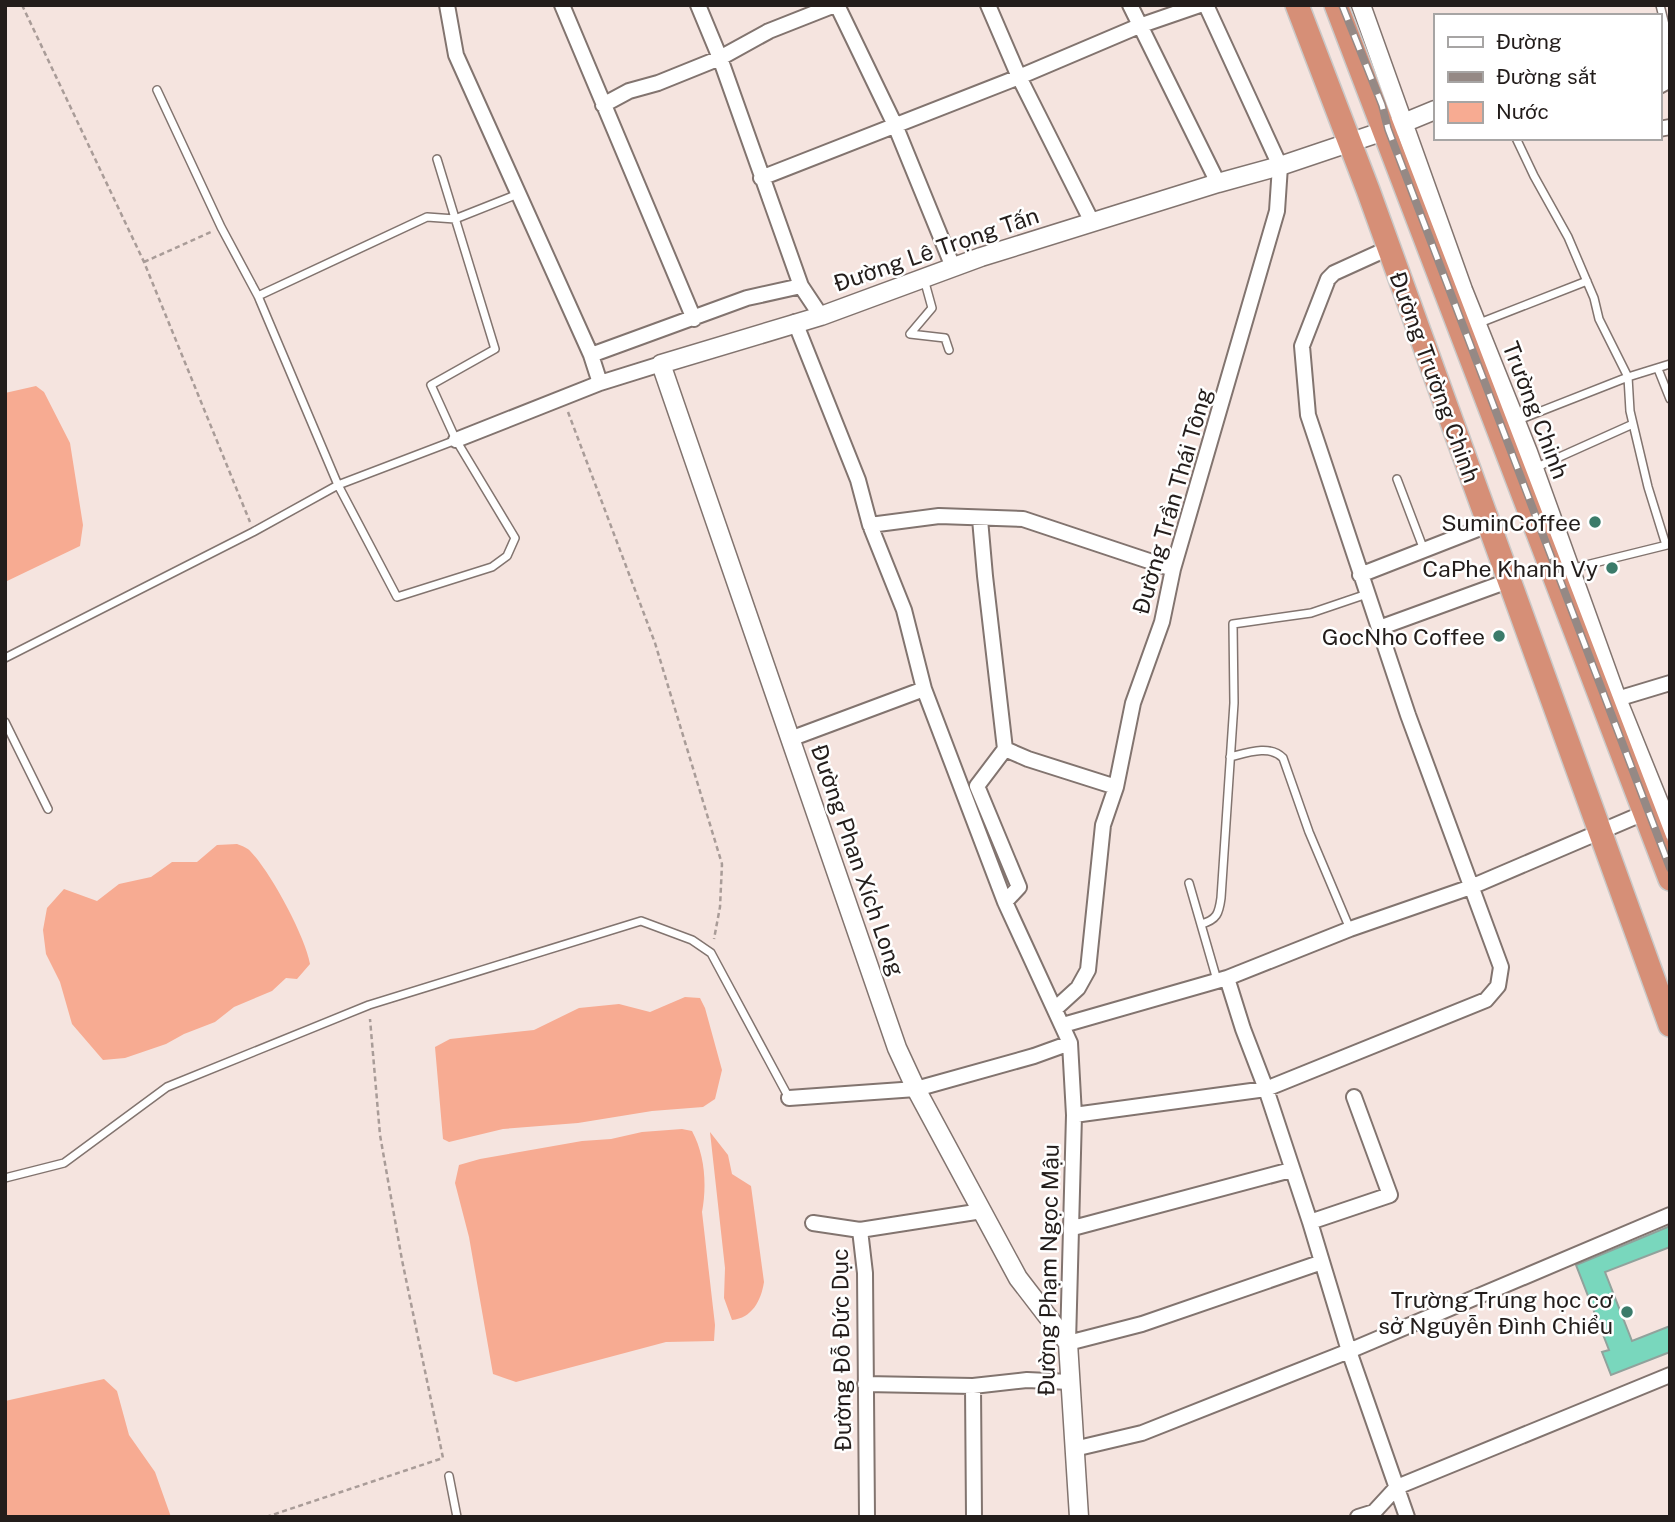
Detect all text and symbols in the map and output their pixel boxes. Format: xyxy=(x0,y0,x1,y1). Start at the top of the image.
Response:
legend xyxy=(1434,14,1661,140)
text: Đường xyxy=(1496,29,1562,54)
text: Đường sắt xyxy=(1496,64,1597,89)
text: Nước xyxy=(1496,99,1549,124)
street label: Đường Lê Trọng Tấn xyxy=(830,201,1042,297)
street label: Đường Trường Chinh xyxy=(1384,268,1486,486)
street label: Trường Chinh xyxy=(1497,338,1575,482)
street label: Đường Trần Thái Tông xyxy=(1127,385,1217,617)
place label: SuminCoffee xyxy=(1441,509,1581,536)
marker: SuminCoffee xyxy=(1587,514,1603,530)
place label: CaPhe Khanh Vy xyxy=(1422,555,1598,582)
marker: CaPhe Khanh Vy xyxy=(1604,560,1620,576)
place label: GocNho Coffee xyxy=(1322,623,1485,650)
marker: GocNho Coffee xyxy=(1491,628,1507,644)
street label: Đường Phan Xích Long xyxy=(806,741,910,979)
street label: Đường Phạm Ngọc Mậu xyxy=(1032,1144,1064,1396)
street label: Đường Đỗ Đức Dục xyxy=(826,1248,856,1452)
place label: Trường Trung học cơ sở Nguyễn Đình Chiểu xyxy=(1378,1286,1613,1339)
marker: Trường Trung học cơ sở Nguyễn Đình Chiểu xyxy=(1619,1304,1635,1320)

